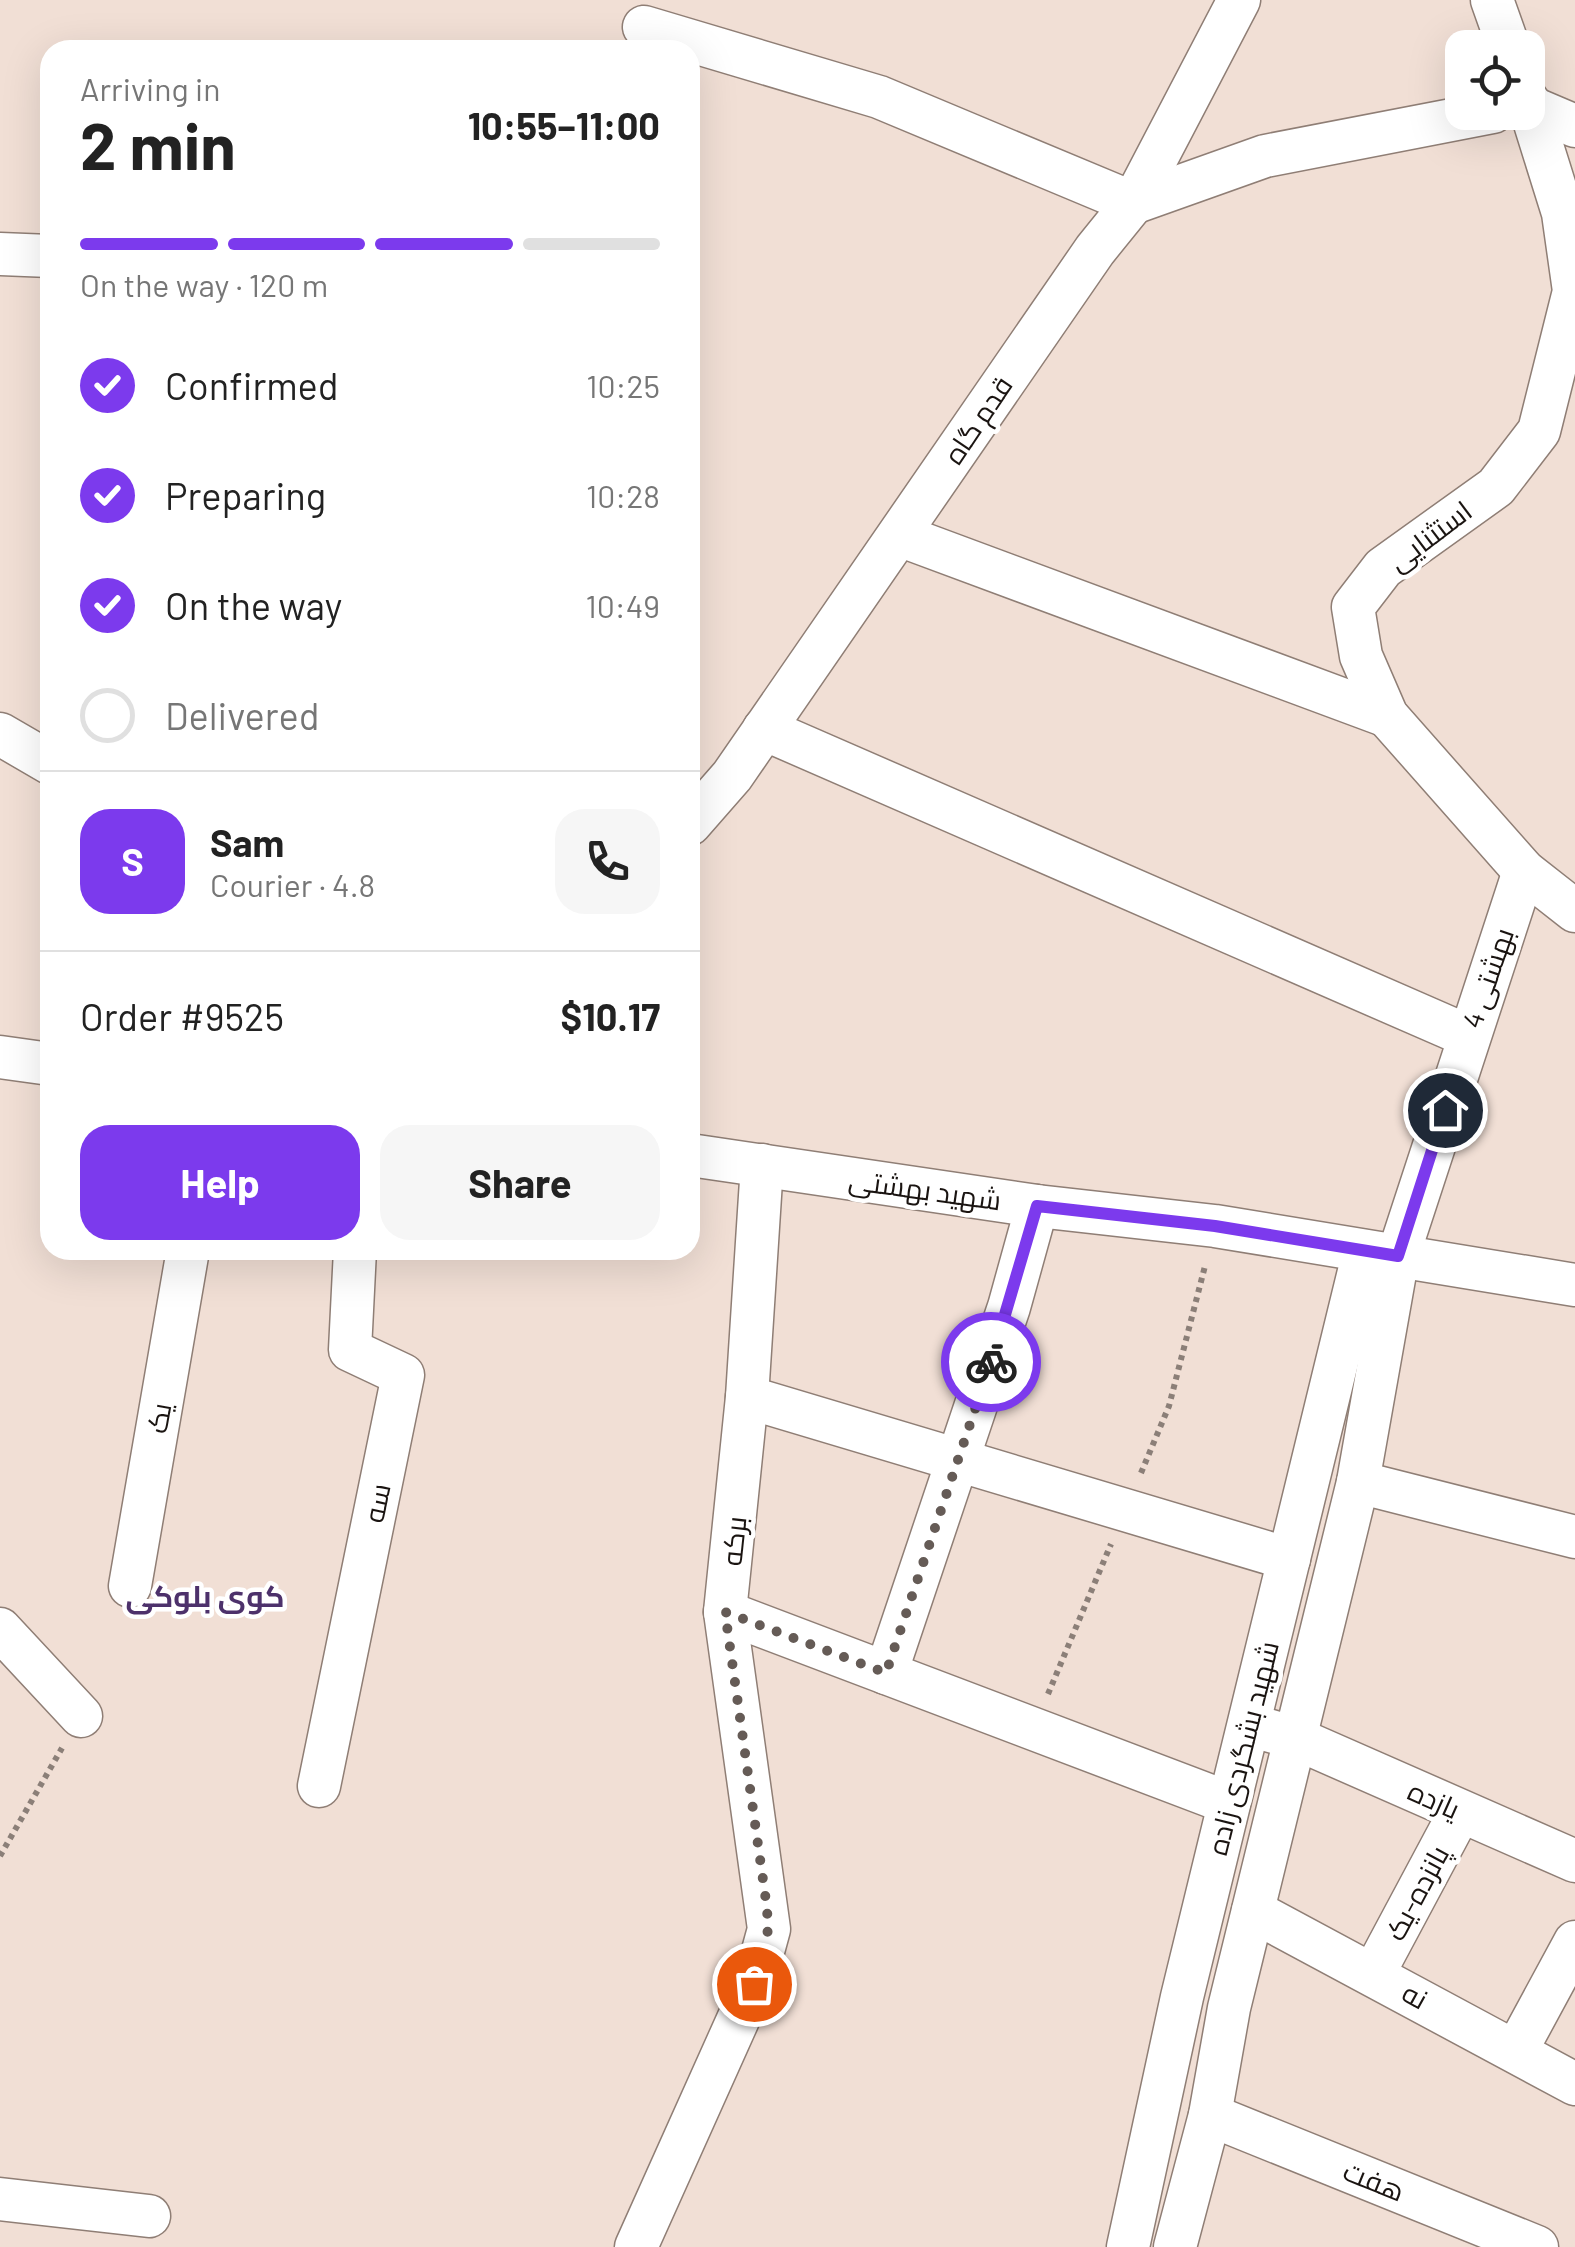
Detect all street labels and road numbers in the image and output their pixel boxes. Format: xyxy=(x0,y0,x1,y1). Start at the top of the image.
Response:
street label: قدم گاه xyxy=(936,369,1022,472)
street label: استثنایی xyxy=(1381,493,1479,578)
street label: بهشتی 4 xyxy=(1454,923,1521,1033)
street label: شهید بهشتی xyxy=(847,1161,1003,1218)
street label: یک xyxy=(139,1399,177,1436)
street label: سه xyxy=(355,1480,397,1526)
street label: برکه xyxy=(714,1514,753,1567)
street label: شهید بشگردی زاده xyxy=(1199,1637,1286,1858)
street label: یازده xyxy=(1403,1773,1466,1826)
street label: پانزده-یک xyxy=(1377,1839,1458,1947)
street label: نه xyxy=(1397,1975,1434,2016)
street label: هفت xyxy=(1339,2152,1410,2208)

